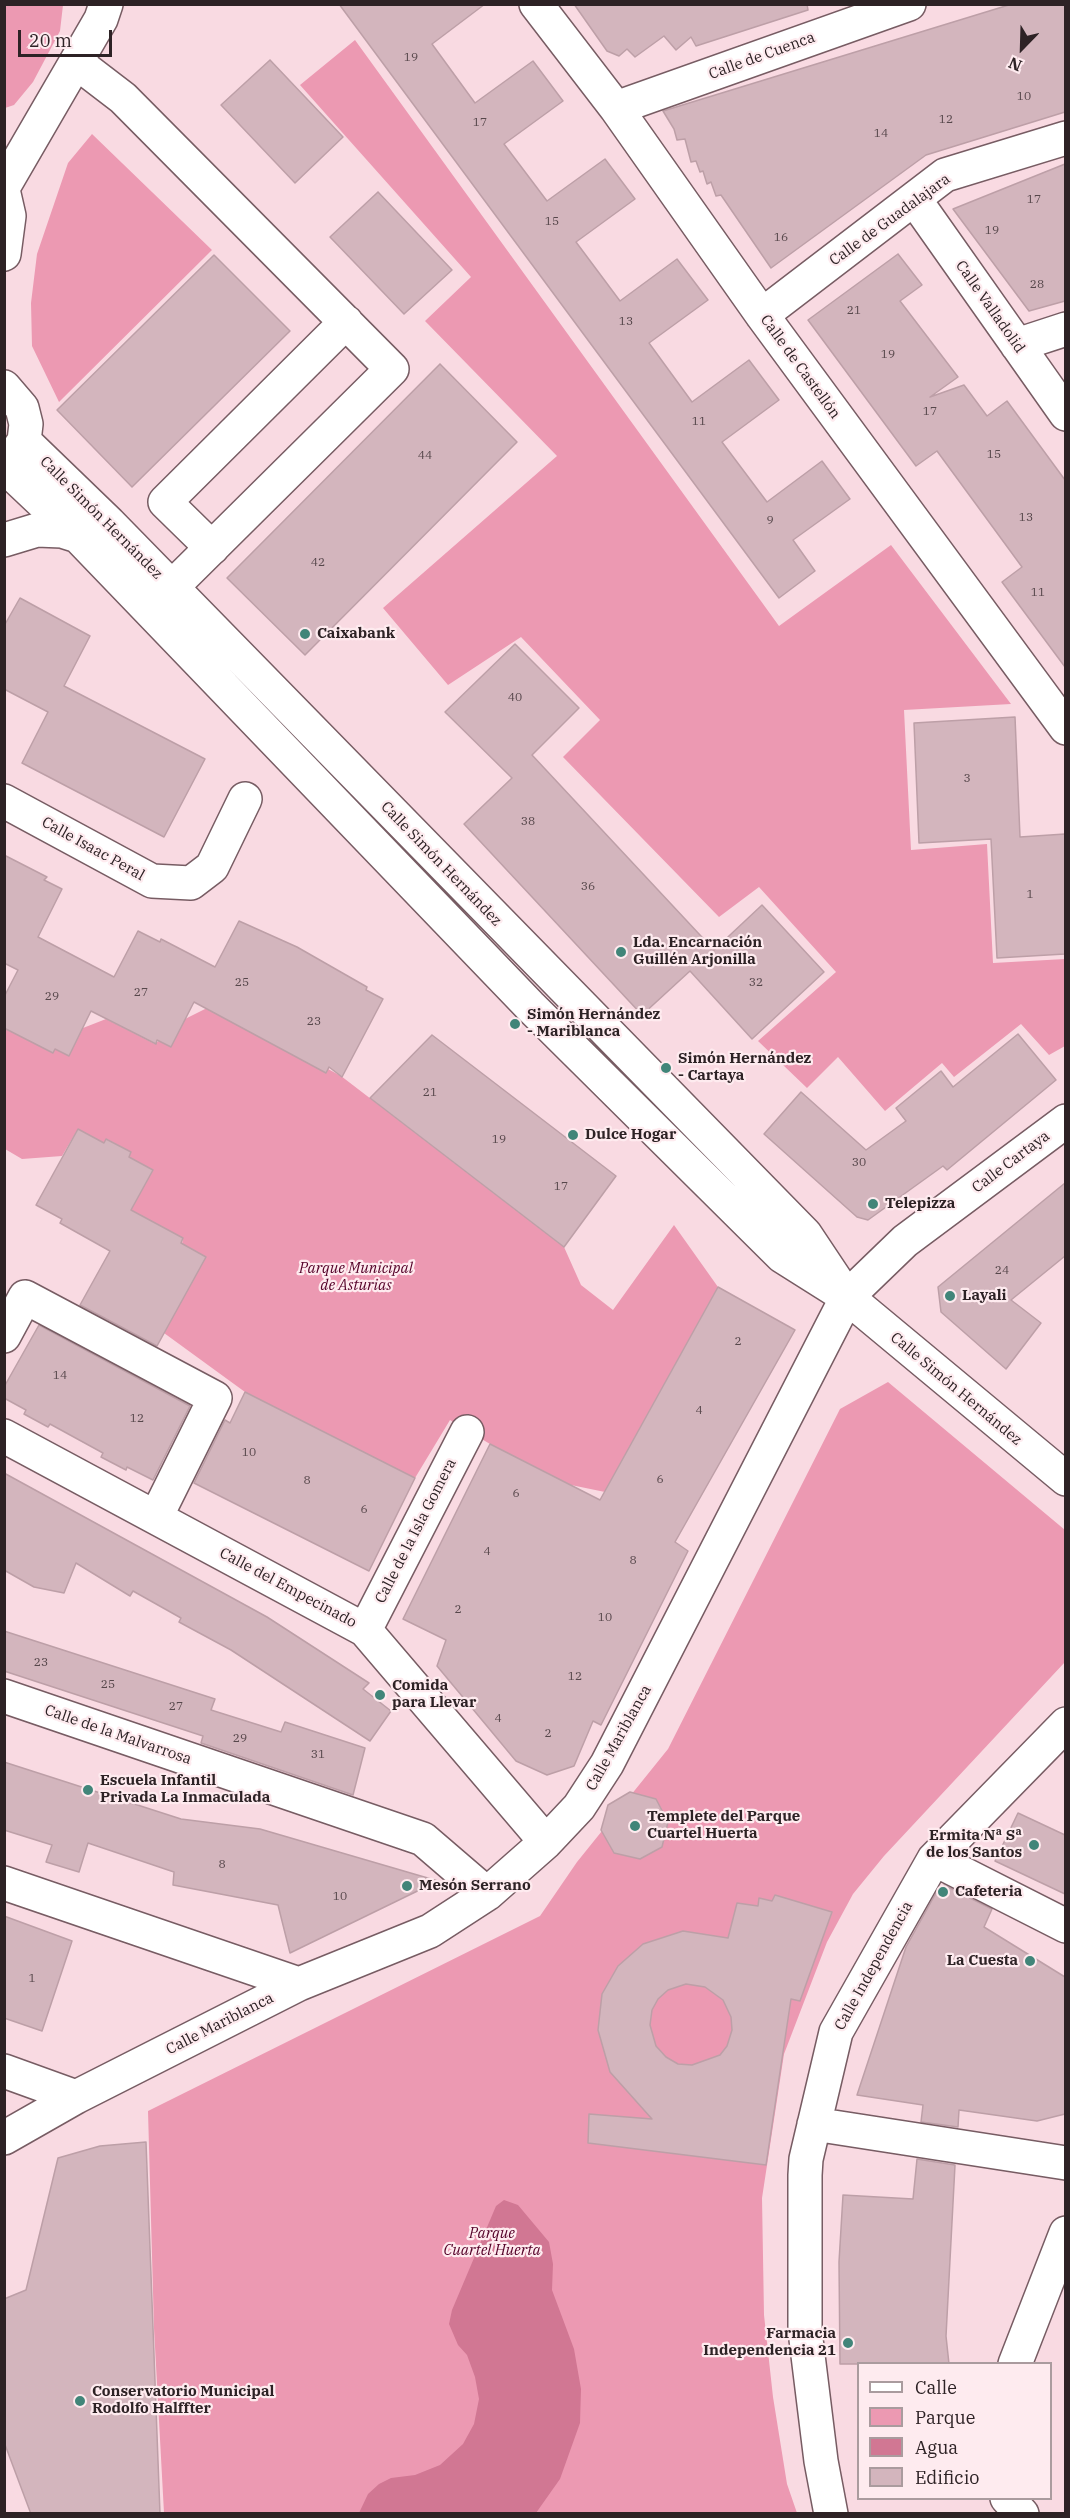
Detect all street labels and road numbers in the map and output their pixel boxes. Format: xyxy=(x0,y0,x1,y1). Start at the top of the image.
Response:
street label: Calle de Cuenca xyxy=(707,28,817,84)
street label: Calle de Guadalajara xyxy=(826,170,954,270)
street label: Calle Valladolid xyxy=(951,257,1029,357)
street label: Calle de Castellón xyxy=(756,311,844,423)
street label: Calle Simón Hernández xyxy=(36,453,166,583)
street label: Calle Simón Hernández xyxy=(377,798,505,930)
street label: Calle Isaac Peral xyxy=(38,813,148,885)
street label: Calle Cartaya xyxy=(969,1127,1053,1197)
street label: Calle Simón Hernández xyxy=(887,1329,1025,1449)
street label: Calle de la Isla Gomera xyxy=(372,1456,460,1606)
street label: Calle del Empecinado xyxy=(216,1544,360,1632)
street label: Calle Mariblanca xyxy=(583,1682,655,1794)
street label: Calle de la Malvarrosa xyxy=(42,1701,194,1769)
street label: Calle Independencia xyxy=(831,1898,917,2034)
street label: Calle Mariblanca xyxy=(163,1989,277,2059)

